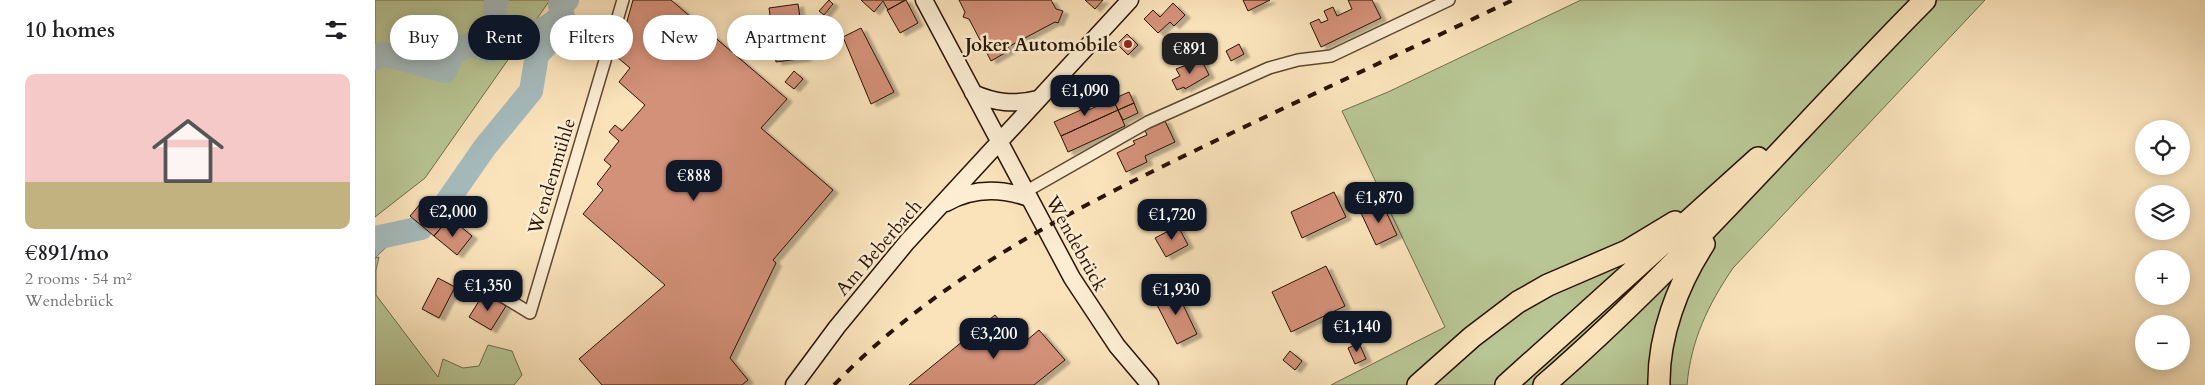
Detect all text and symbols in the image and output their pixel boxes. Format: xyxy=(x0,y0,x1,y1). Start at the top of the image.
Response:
chip: Buy xyxy=(390,15,458,60)
chip: Rent xyxy=(468,15,540,60)
chip: Filters xyxy=(550,15,633,60)
chip: New xyxy=(643,15,717,60)
chip: Apartment xyxy=(727,15,844,60)
text: 10 homes xyxy=(25,16,115,45)
icon: filters xyxy=(322,16,350,44)
place label: Joker Automobile xyxy=(962,32,1118,58)
pin: €891 xyxy=(1160,32,1220,75)
marker: Joker Automobile xyxy=(1122,38,1134,50)
text: €891 xyxy=(1173,38,1207,60)
pin: €1,090 xyxy=(1044,74,1126,117)
text: €1,090 xyxy=(1062,80,1109,102)
icon: home xyxy=(143,106,233,196)
street label: Wendenmühle xyxy=(522,115,582,239)
map controls xyxy=(2135,120,2190,370)
button: locate xyxy=(2135,120,2190,175)
pin: €888 xyxy=(664,160,724,202)
text: €888 xyxy=(677,165,711,187)
pin: €1,870 xyxy=(1338,182,1420,224)
button: layers xyxy=(2135,185,2190,240)
text: €1,870 xyxy=(1356,187,1403,209)
street label: Wendebrück xyxy=(1039,190,1113,297)
street label: Am Beberbach xyxy=(830,194,928,301)
pin: €2,000 xyxy=(412,196,494,238)
pin: €1,720 xyxy=(1131,198,1213,241)
text: €2,000 xyxy=(430,201,477,223)
text: €1,720 xyxy=(1149,204,1196,226)
text: €891/mo xyxy=(25,239,109,268)
button: + xyxy=(2135,250,2190,305)
text: 2 rooms · 54 m² xyxy=(25,268,132,290)
pin: €1,350 xyxy=(447,270,529,312)
pin: €1,930 xyxy=(1135,274,1217,316)
text: €1,350 xyxy=(465,275,512,297)
text: €1,930 xyxy=(1153,279,1200,301)
text: Wendebrück xyxy=(25,290,114,312)
pin: €1,140 xyxy=(1316,310,1398,353)
button: − xyxy=(2135,315,2190,370)
text: €1,140 xyxy=(1334,316,1381,338)
pin: €3,200 xyxy=(953,318,1035,360)
text: €3,200 xyxy=(971,323,1018,345)

